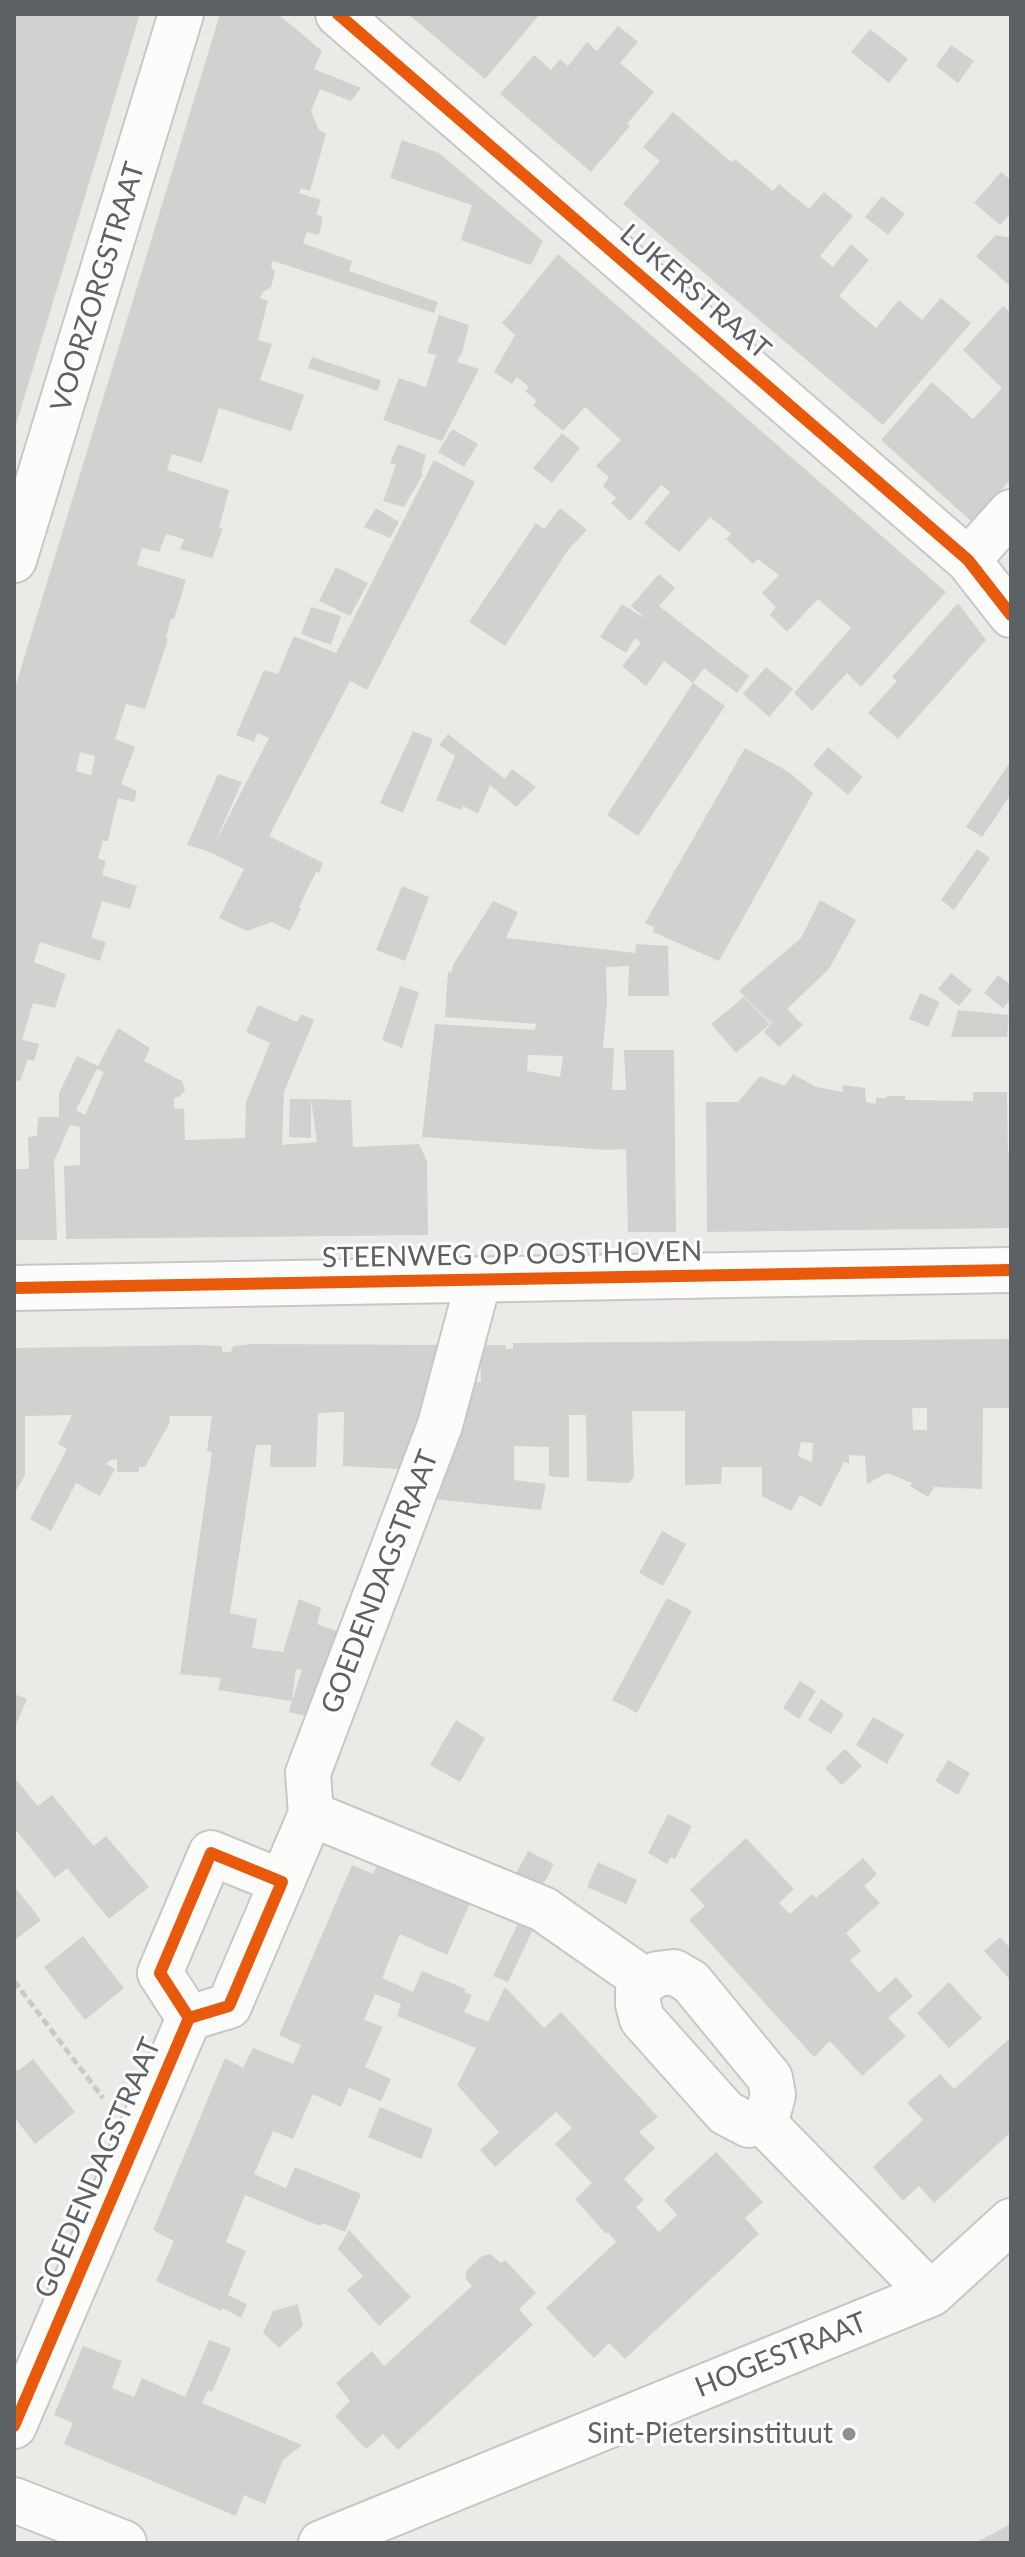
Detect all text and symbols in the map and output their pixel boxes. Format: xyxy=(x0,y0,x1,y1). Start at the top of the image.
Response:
street label: VOORZORGSTRAAT xyxy=(44,158,152,416)
street label: LUKERSTRAAT xyxy=(613,218,777,366)
street label: STEENWEG OP OOSTHOVEN xyxy=(321,1235,703,1275)
street label: GOEDENDAGSTRAAT xyxy=(314,1446,446,1718)
street label: GOEDENDAGSTRAAT xyxy=(28,2033,168,2303)
street label: HOGESTRAAT xyxy=(690,2305,872,2405)
place label: Sint-Pietersinstituut xyxy=(587,2417,833,2451)
marker: Sint-Pietersinstituut xyxy=(840,2425,858,2443)

